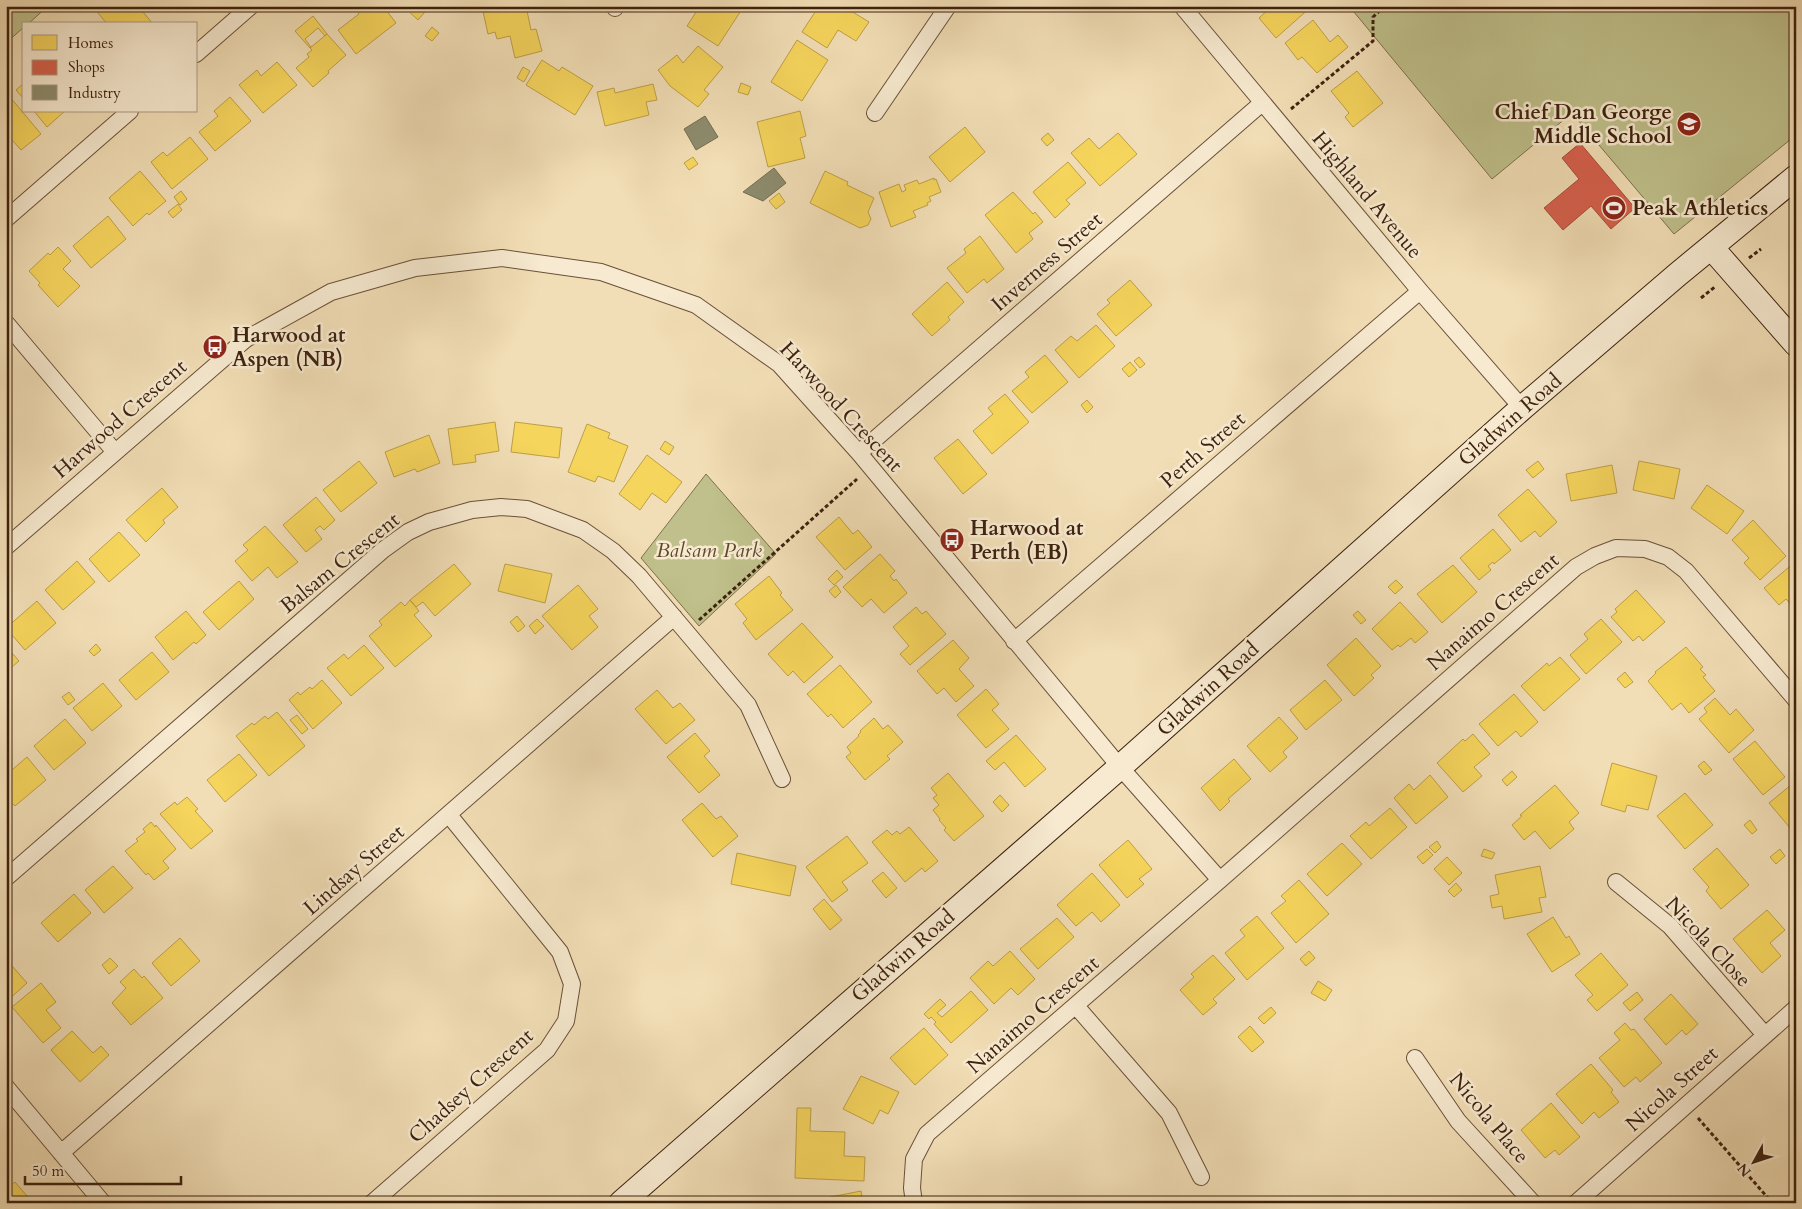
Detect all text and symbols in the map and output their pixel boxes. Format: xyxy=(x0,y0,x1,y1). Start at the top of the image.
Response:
legend xyxy=(22,22,198,112)
text: Homes xyxy=(68,33,113,53)
text: Shops xyxy=(68,57,105,77)
text: Industry xyxy=(68,83,121,103)
place label: Chief Dan George Middle School xyxy=(1495,98,1672,151)
school or university icon: Chief Dan George Middle School xyxy=(1676,111,1702,137)
street label: Highland Avenue xyxy=(1305,125,1429,265)
place label: Peak Athletics xyxy=(1632,194,1768,223)
sports icon: Peak Athletics xyxy=(1601,195,1627,221)
street label: Inverness Street xyxy=(985,205,1109,318)
place label: Harwood at Aspen (NB) xyxy=(232,321,346,374)
bus stop icon: Harwood at Aspen (NB) xyxy=(202,334,228,360)
street label: Harwood Crescent xyxy=(773,335,909,479)
street label: Harwood Crescent xyxy=(47,353,193,485)
street label: Gladwin Road xyxy=(1452,367,1568,473)
street label: Perth Street xyxy=(1154,405,1252,495)
street label: Balsam Crescent xyxy=(274,506,406,620)
place label: Harwood at Perth (EB) xyxy=(970,514,1084,567)
bus stop icon: Harwood at Perth (EB) xyxy=(939,527,965,553)
park label: Balsam Park xyxy=(656,536,763,565)
street label: Nanaimo Crescent xyxy=(1421,546,1566,678)
street label: Gladwin Road xyxy=(1150,635,1266,743)
street label: Lindsay Street xyxy=(297,818,411,922)
street label: Nicola Close xyxy=(1658,890,1758,994)
street label: Gladwin Road xyxy=(845,903,961,1009)
street label: Nanaimo Crescent xyxy=(961,949,1106,1081)
street label: Chadsey Crescent xyxy=(402,1022,540,1150)
street label: Nicola Street xyxy=(1619,1039,1725,1138)
street label: Nicola Place xyxy=(1442,1066,1536,1170)
north arrow xyxy=(1730,1136,1780,1186)
scale bar xyxy=(25,1154,181,1186)
text: N xyxy=(1733,1159,1756,1181)
text: 50 m xyxy=(32,1161,64,1181)

